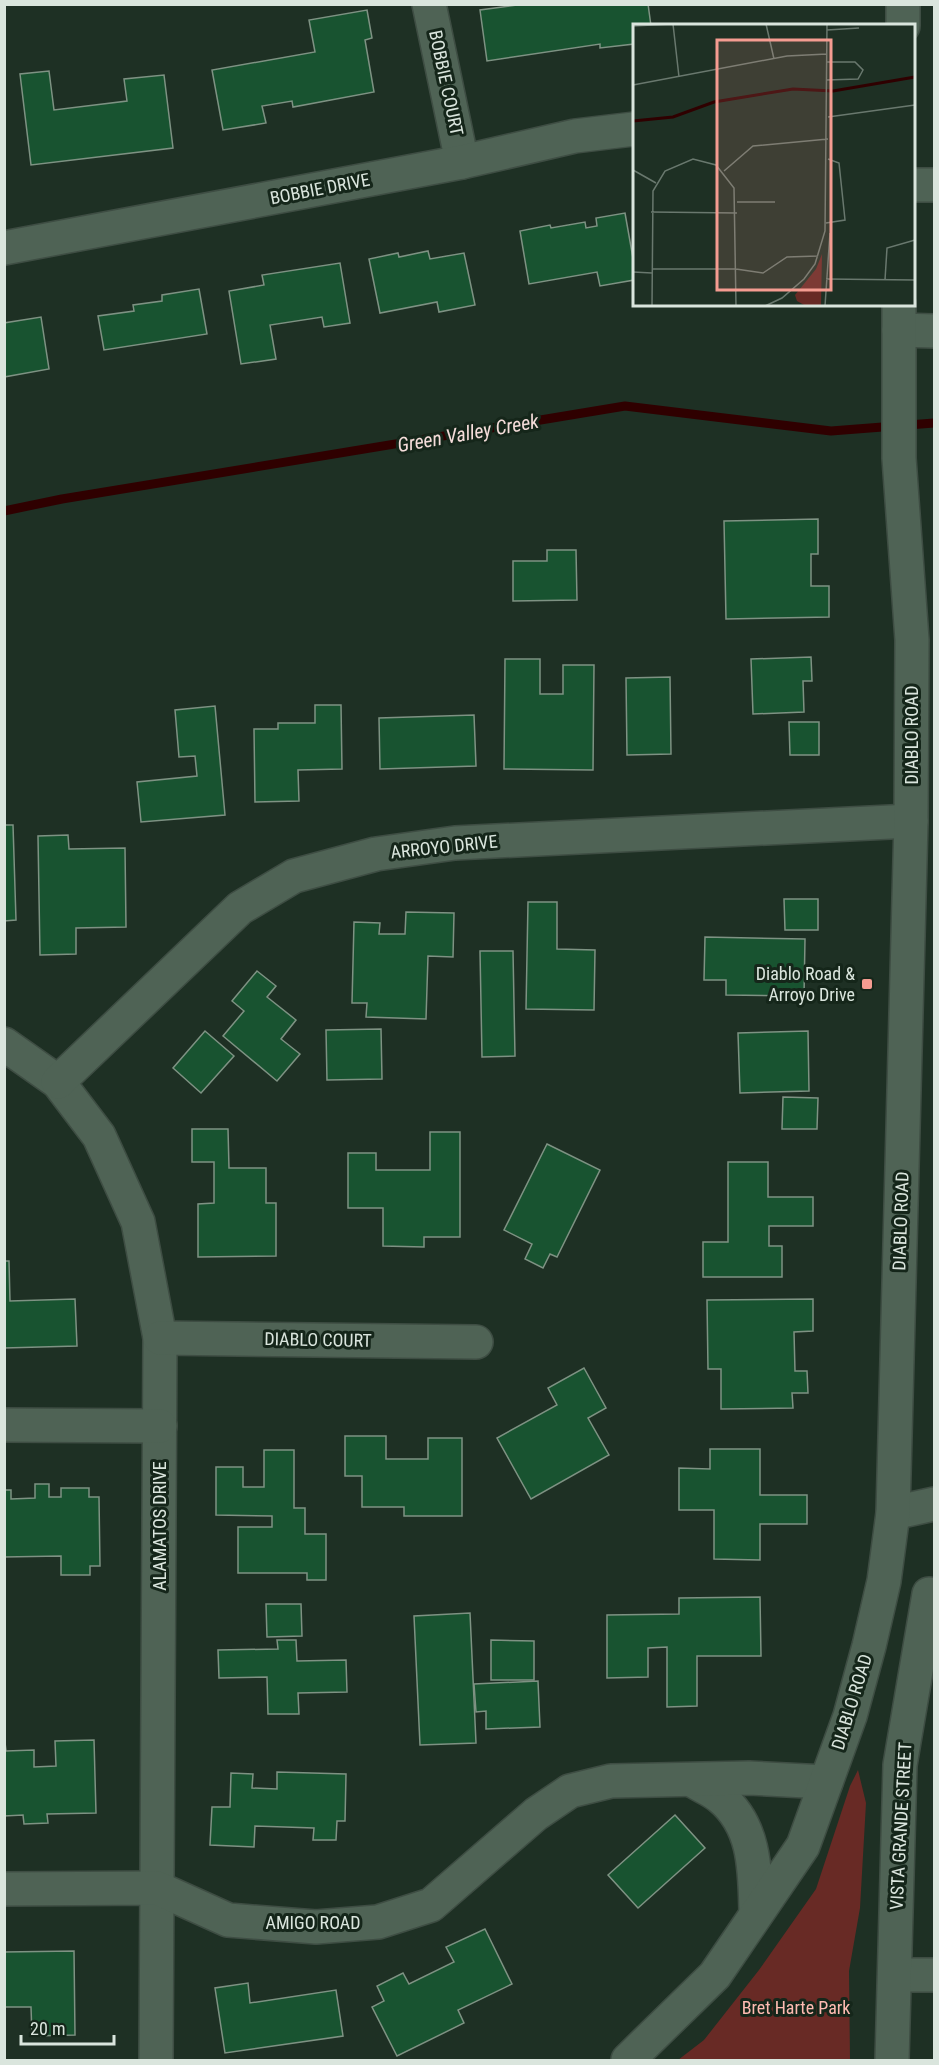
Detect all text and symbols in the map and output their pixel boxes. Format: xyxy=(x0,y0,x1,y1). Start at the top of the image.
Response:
inset map xyxy=(633,24,915,306)
street label: BOBBIE COURT xyxy=(425,28,468,138)
street label: BOBBIE DRIVE xyxy=(268,169,372,208)
water label: Green Valley Creek xyxy=(395,409,542,457)
street label: DIABLO ROAD xyxy=(901,686,922,784)
street label: ARROYO DRIVE xyxy=(389,830,499,863)
place label: Diablo Road & Arroyo Drive xyxy=(756,963,855,1005)
marker: Diablo Road & Arroyo Drive xyxy=(860,977,874,991)
street label: DIABLO ROAD xyxy=(888,1171,913,1271)
street label: DIABLO COURT xyxy=(264,1328,372,1351)
street label: ALAMATOS DRIVE xyxy=(149,1461,170,1591)
street label: DIABLO ROAD xyxy=(827,1651,876,1752)
street label: VISTA GRANDE STREET xyxy=(886,1742,915,1910)
street label: AMIGO ROAD xyxy=(266,1912,360,1933)
park label: Bret Harte Park xyxy=(742,1997,850,2018)
scale bar xyxy=(21,2008,114,2046)
text: 20 m xyxy=(30,2018,65,2039)

